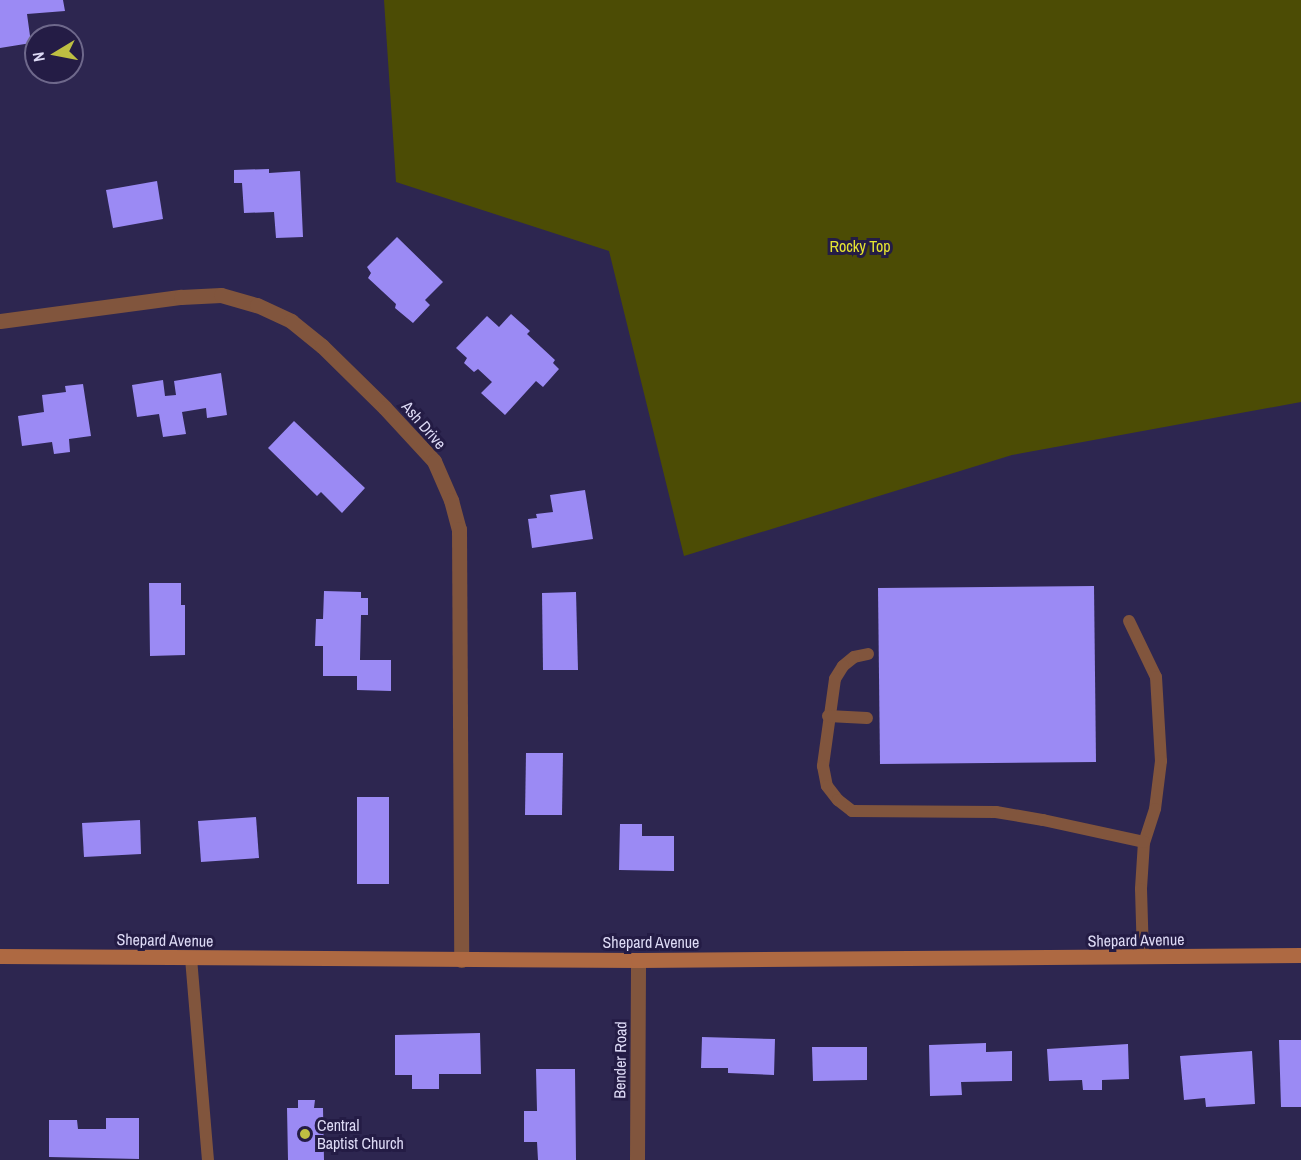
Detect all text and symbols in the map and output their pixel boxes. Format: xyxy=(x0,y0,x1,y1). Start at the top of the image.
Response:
north arrow xyxy=(24,24,84,84)
text: N xyxy=(27,50,50,63)
park label: Rocky Top xyxy=(829,236,891,256)
street label: Ash Drive xyxy=(398,397,450,453)
street label: Shepard Avenue xyxy=(116,930,214,950)
street label: Shepard Avenue xyxy=(1087,930,1185,950)
street label: Shepard Avenue xyxy=(602,932,700,952)
street label: Bender Road xyxy=(610,1021,630,1099)
place label: Central Baptist Church xyxy=(317,1115,404,1153)
marker: Central Baptist Church xyxy=(298,1127,312,1141)

